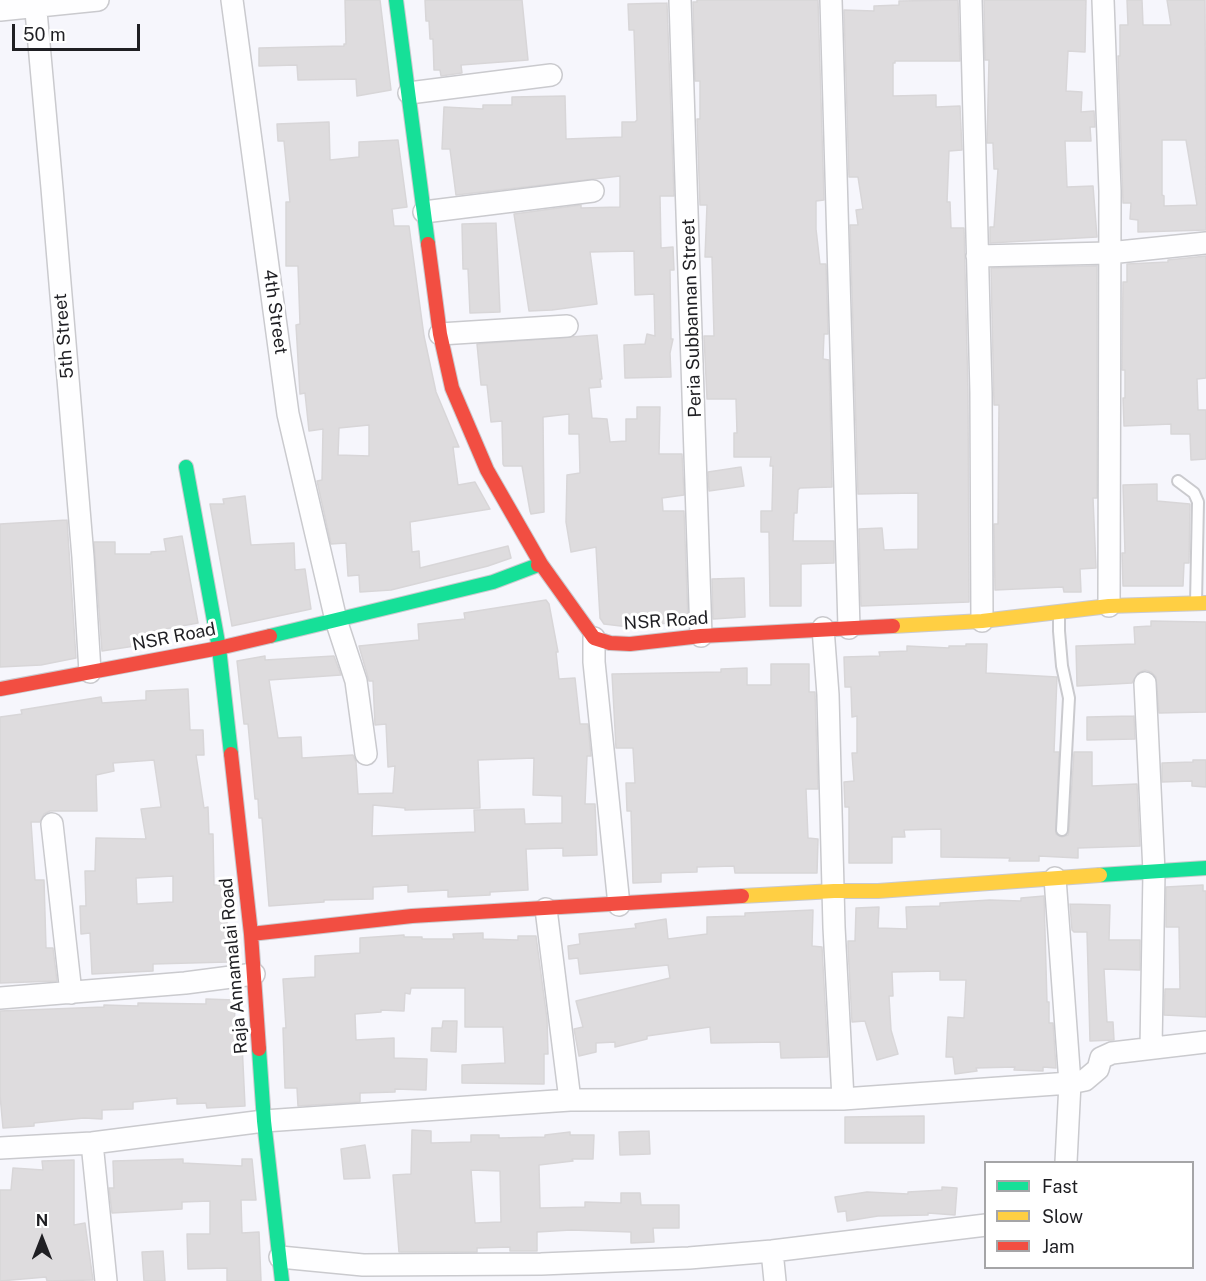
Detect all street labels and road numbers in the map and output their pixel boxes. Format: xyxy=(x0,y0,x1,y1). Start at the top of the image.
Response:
street label: Peria Subbannan Street xyxy=(678,218,706,418)
street label: 4th Street xyxy=(258,268,292,356)
street label: 5th Street xyxy=(49,292,79,380)
street label: NSR Road xyxy=(623,607,709,635)
street label: NSR Road xyxy=(130,618,218,656)
street label: Raja Annamalai Road xyxy=(216,877,252,1055)

